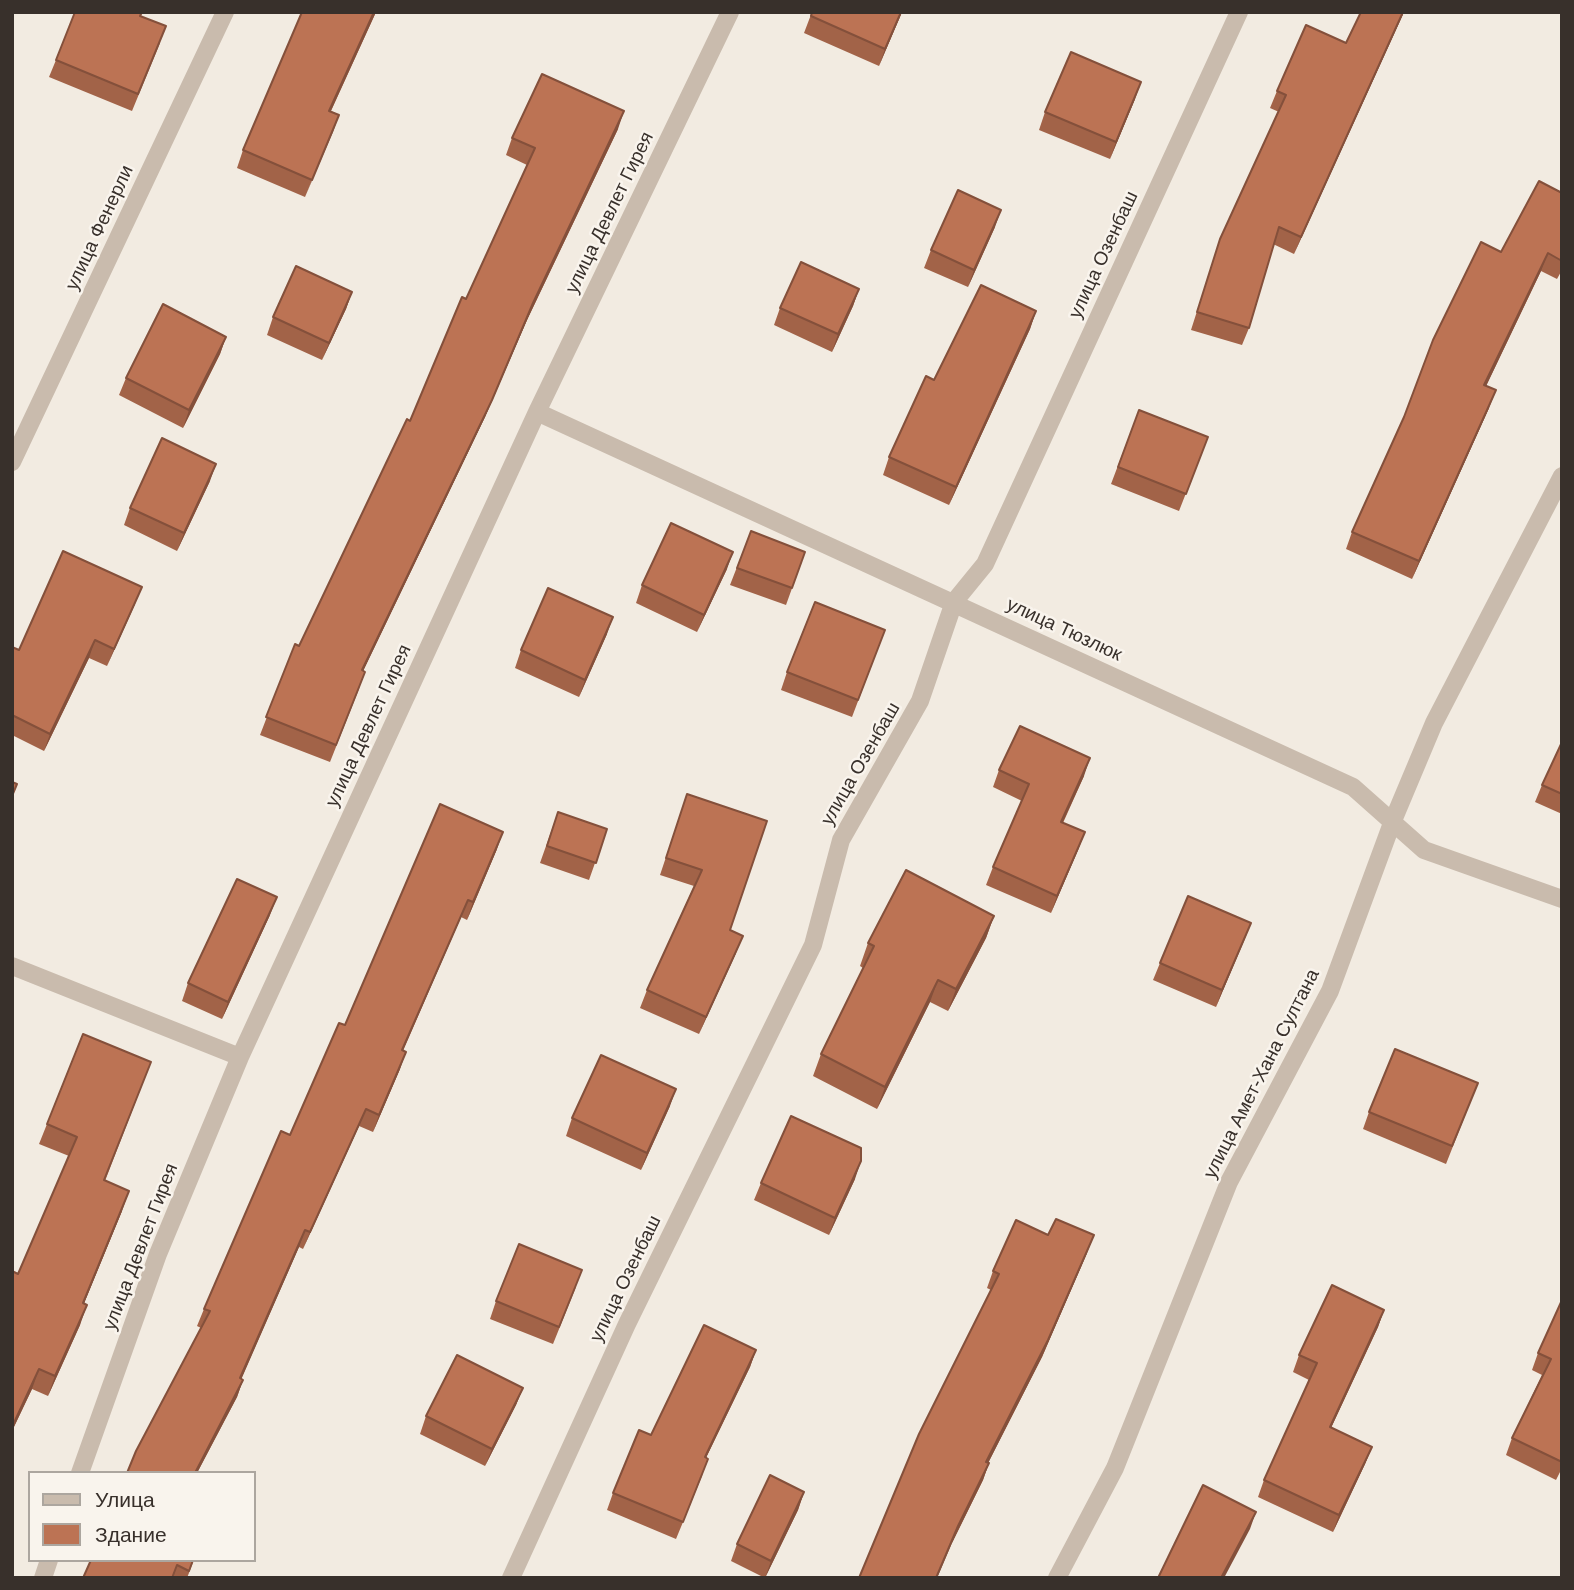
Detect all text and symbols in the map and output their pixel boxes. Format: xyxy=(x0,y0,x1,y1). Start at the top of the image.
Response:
street label: улица Девлет Гирея xyxy=(561,129,659,297)
street label: улица Фенерли xyxy=(61,162,139,294)
street label: улица Озенбаш xyxy=(1064,188,1144,322)
street label: улица Тюзлюк xyxy=(1003,593,1125,667)
street label: улица Девлет Гирея xyxy=(321,641,417,811)
street label: улица Озенбаш xyxy=(817,698,905,830)
street label: улица Амет-Хана Султана xyxy=(1199,966,1325,1182)
street label: улица Девлет Гирея xyxy=(99,1160,183,1334)
street label: улица Озенбаш xyxy=(585,1212,667,1346)
legend xyxy=(28,1471,256,1562)
text: Улица xyxy=(95,1488,155,1511)
text: Здание xyxy=(95,1523,167,1546)

